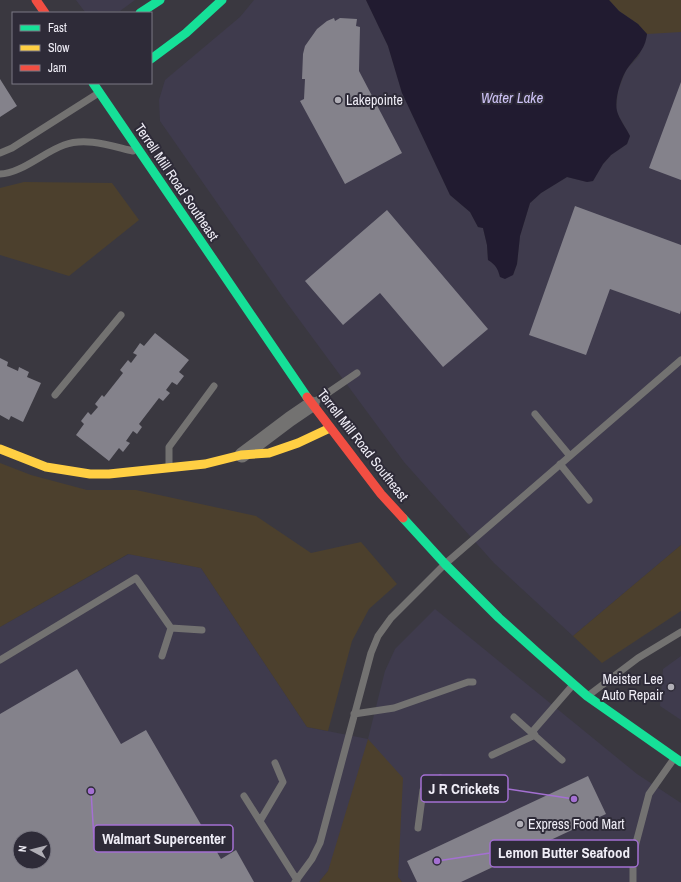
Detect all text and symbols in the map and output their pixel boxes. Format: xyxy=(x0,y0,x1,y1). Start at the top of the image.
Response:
legend xyxy=(12,12,152,84)
text: Fast xyxy=(48,20,67,36)
text: Slow xyxy=(48,40,70,56)
text: Jam xyxy=(48,60,67,76)
water label: Water Lake xyxy=(481,87,543,108)
place label: Lakepointe xyxy=(346,91,403,109)
marker: Lakepointe xyxy=(333,95,343,105)
street label: Terrell Mill Road Southeast xyxy=(131,120,223,244)
street label: Terrell Mill Road Southeast xyxy=(313,385,413,505)
place label: Meister Lee Auto Repair xyxy=(601,670,663,704)
marker: Meister Lee Auto Repair xyxy=(666,682,676,692)
callout: J R Crickets xyxy=(421,775,508,802)
text: J R Crickets xyxy=(428,778,500,799)
place label: Express Food Mart xyxy=(528,815,624,833)
marker: Express Food Mart xyxy=(515,819,525,829)
callout: Walmart Supercenter xyxy=(94,825,233,852)
text: Walmart Supercenter xyxy=(102,828,226,849)
north arrow xyxy=(12,830,52,870)
callout: Lemon Butter Seafood xyxy=(490,840,638,867)
text: Lemon Butter Seafood xyxy=(498,842,630,863)
text: N xyxy=(15,845,29,853)

